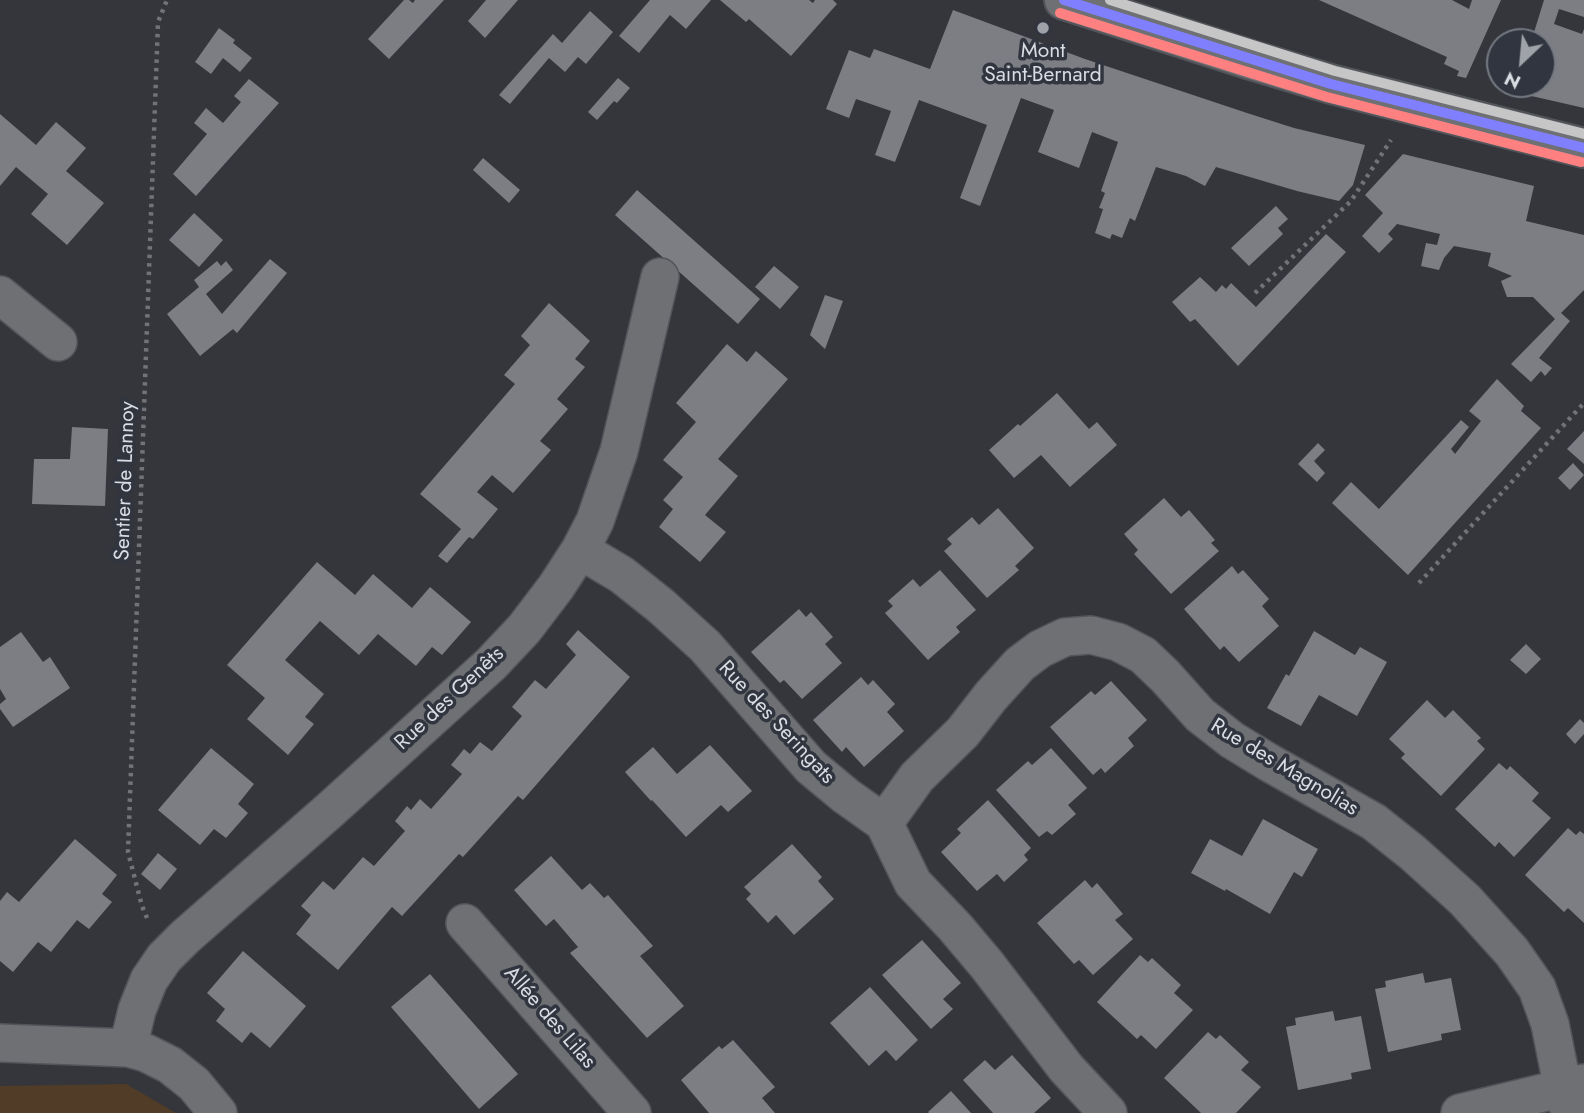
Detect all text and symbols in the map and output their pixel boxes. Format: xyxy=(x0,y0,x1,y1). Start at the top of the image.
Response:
marker: Mont Saint-Bernard xyxy=(1035,20,1051,36)
north arrow xyxy=(1486,28,1556,98)
place label: Mont Saint-Bernard xyxy=(984,39,1102,89)
text: N xyxy=(1500,65,1525,96)
street label: Sentier de Lannoy xyxy=(111,401,141,561)
street label: Rue des Genêts xyxy=(390,642,510,756)
street label: Rue des Seringats xyxy=(713,656,839,790)
street label: Rue des Magnolias xyxy=(1206,714,1362,822)
street label: Allée des Lilas xyxy=(498,962,600,1074)

